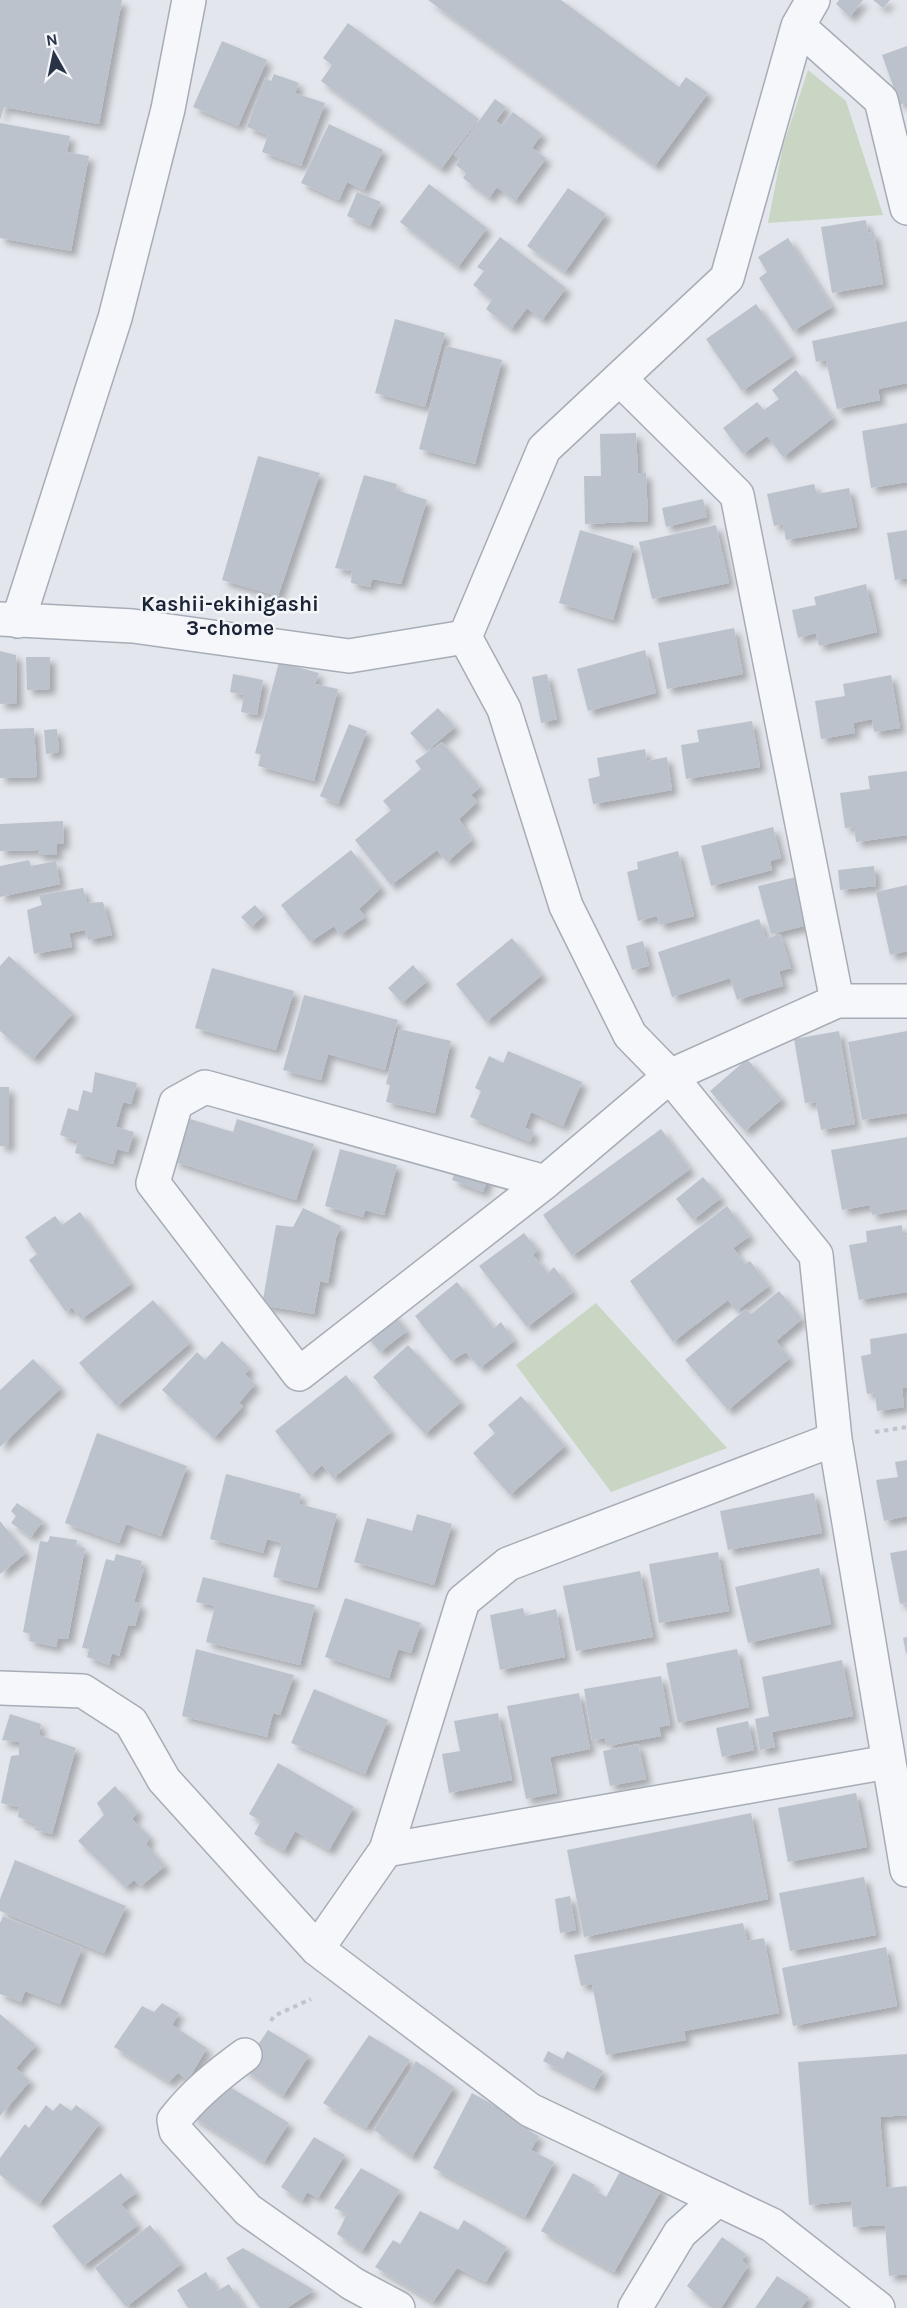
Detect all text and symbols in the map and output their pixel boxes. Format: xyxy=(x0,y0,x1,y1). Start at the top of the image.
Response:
north arrow xyxy=(24,24,84,84)
text: N xyxy=(45,29,59,50)
district label: Kashii-ekihigashi 3-chome xyxy=(141,592,319,640)

